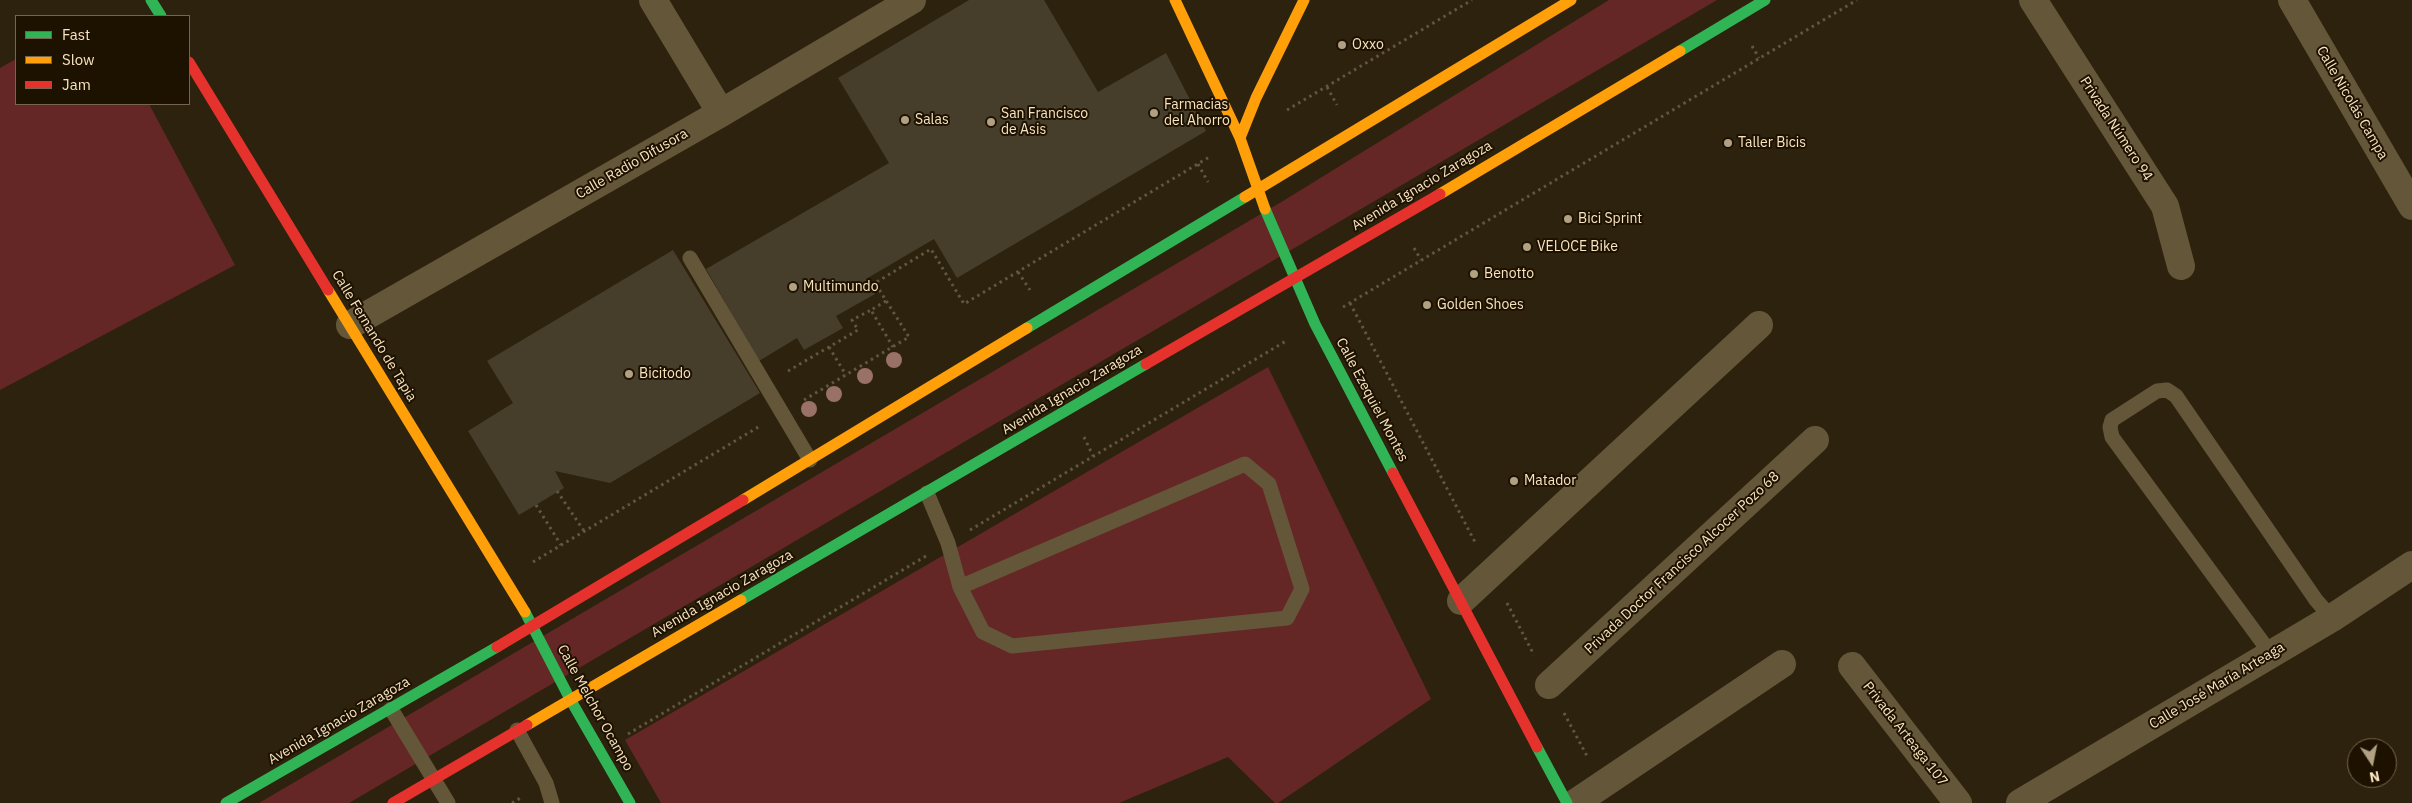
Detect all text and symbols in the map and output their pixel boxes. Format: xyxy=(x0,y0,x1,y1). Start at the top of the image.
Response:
legend xyxy=(15,15,190,105)
text: Fast xyxy=(62,25,90,44)
place label: Oxxo xyxy=(1352,37,1384,53)
marker: Oxxo xyxy=(1336,39,1348,51)
street label: Calle Nicolás Campa xyxy=(2313,43,2391,163)
text: Slow xyxy=(62,50,95,69)
street label: Privada Número 94 xyxy=(2076,74,2156,184)
text: Jam xyxy=(62,75,91,94)
place label: Farmacias del Ahorro xyxy=(1164,97,1230,130)
place label: San Francisco de Asis xyxy=(1001,106,1088,138)
marker: Farmacias del Ahorro xyxy=(1148,107,1160,119)
place label: Salas xyxy=(915,112,949,128)
marker: Salas xyxy=(899,114,911,126)
marker: San Francisco de Asis xyxy=(985,116,997,128)
street label: Calle Radio Difusora xyxy=(573,125,691,203)
place label: Taller Bicis xyxy=(1738,135,1806,151)
street label: Avenida Ignacio Zaragoza xyxy=(1349,137,1495,235)
marker: Taller Bicis xyxy=(1722,137,1734,149)
place label: Bici Sprint xyxy=(1578,211,1642,227)
marker: Bici Sprint xyxy=(1562,213,1574,225)
place label: VELOCE Bike xyxy=(1537,239,1618,255)
marker: VELOCE Bike xyxy=(1521,241,1533,253)
place label: Benotto xyxy=(1484,266,1534,282)
street label: Calle Fernando de Tapia xyxy=(328,267,420,405)
marker: Benotto xyxy=(1468,268,1480,280)
place label: Multimundo xyxy=(803,279,879,295)
marker: Multimundo xyxy=(787,281,799,293)
place label: Golden Shoes xyxy=(1437,297,1524,313)
marker: Golden Shoes xyxy=(1421,299,1433,311)
street label: Calle Ezequiel Montes xyxy=(1332,335,1412,465)
street label: Avenida Ignacio Zaragoza xyxy=(999,341,1145,439)
place label: Bicitodo xyxy=(639,366,691,382)
marker: Bicitodo xyxy=(623,368,635,380)
street label: Privada Doctor Francisco Alcocer Pozo 68 xyxy=(1581,468,1783,658)
place label: Matador xyxy=(1524,473,1576,489)
marker: Matador xyxy=(1508,475,1520,487)
street label: Avenida Ignacio Zaragoza xyxy=(648,547,796,641)
street label: Calle José María Arteaga xyxy=(2146,639,2288,733)
street label: Calle Melchor Ocampo xyxy=(553,642,637,774)
street label: Avenida Ignacio Zaragoza xyxy=(265,674,413,768)
street label: Privada Arteaga 107 xyxy=(1859,679,1951,789)
north arrow xyxy=(2347,738,2397,788)
text: N xyxy=(2368,767,2381,787)

